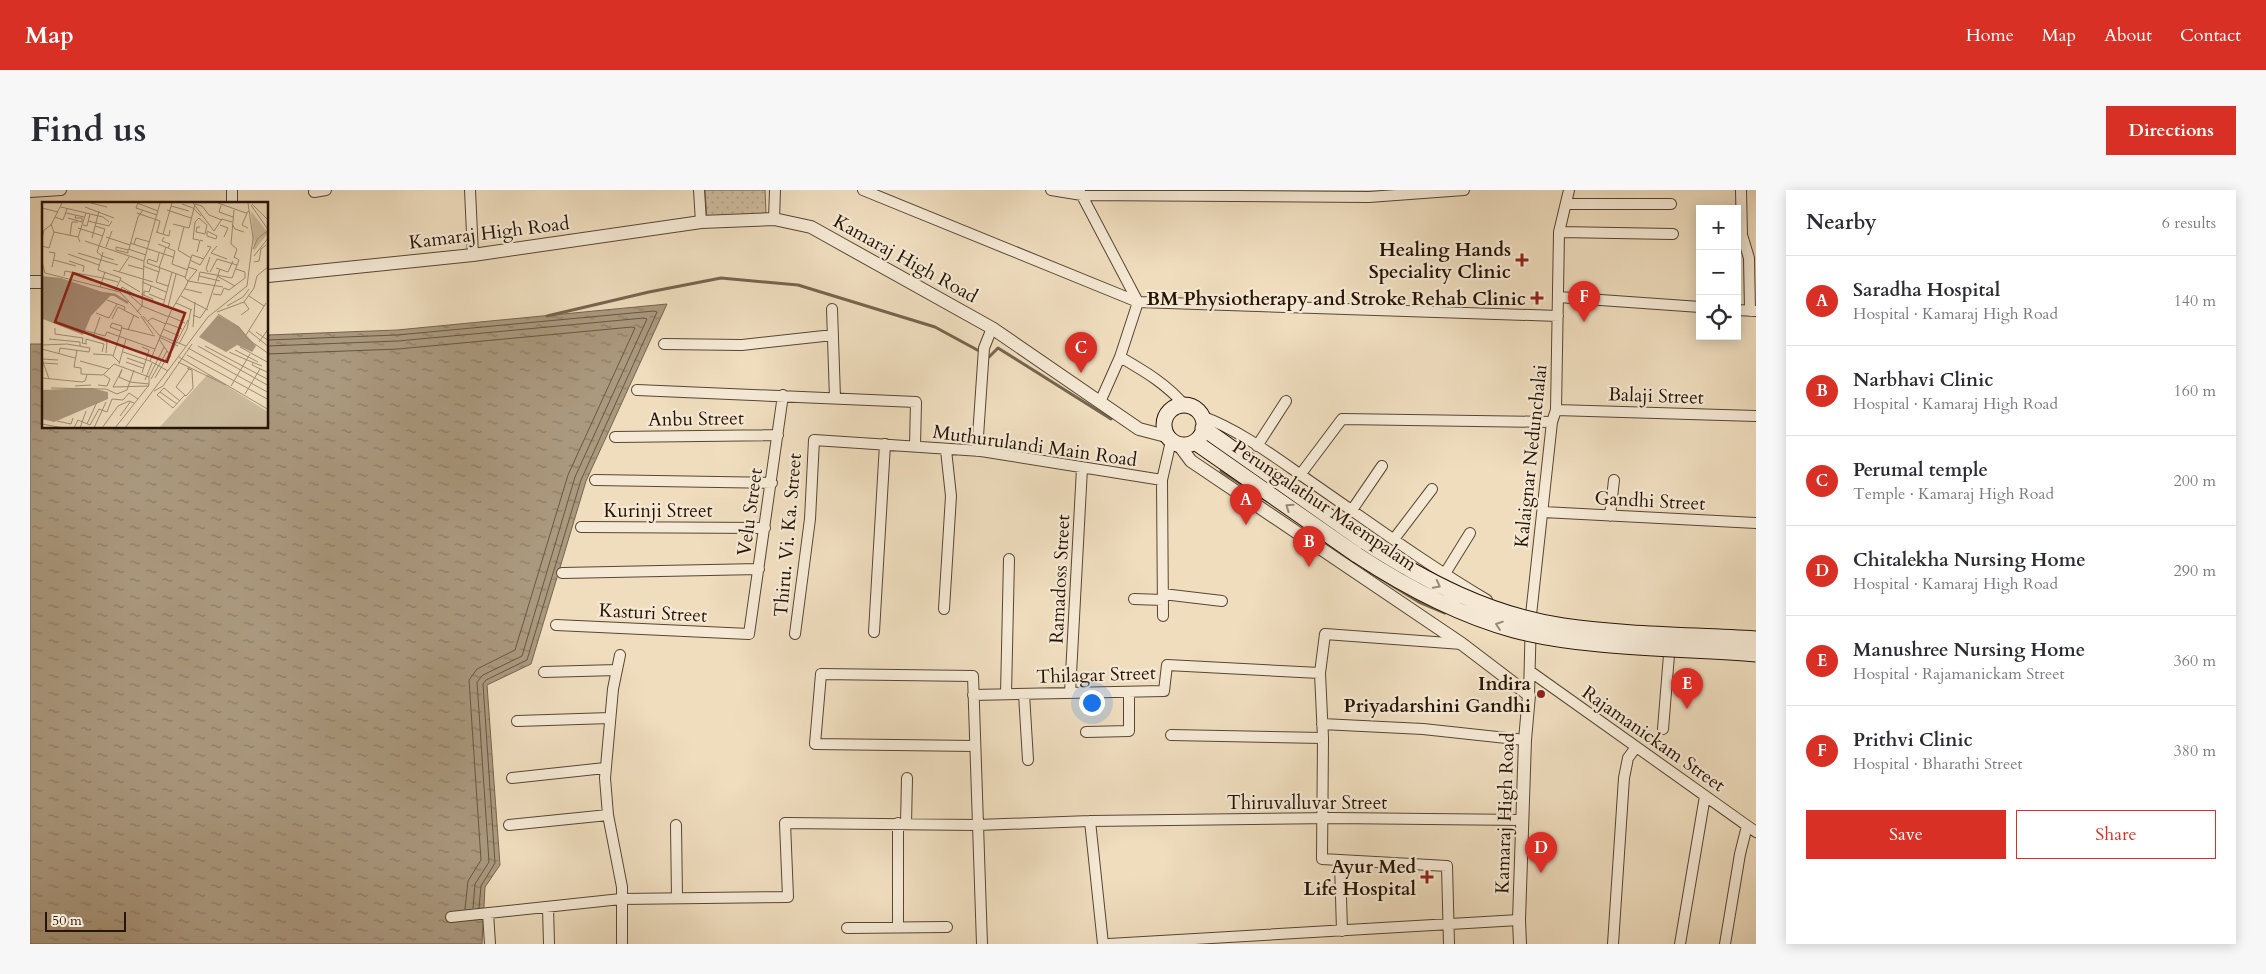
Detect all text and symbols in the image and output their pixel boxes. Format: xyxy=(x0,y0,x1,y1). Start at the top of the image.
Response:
text: Map xyxy=(25,19,74,52)
text: Home xyxy=(1966,23,2014,48)
text: Map xyxy=(2042,23,2076,48)
text: About xyxy=(2104,23,2152,48)
text: Contact xyxy=(2180,23,2241,48)
text: Find us xyxy=(30,106,146,154)
button: Directions xyxy=(2106,106,2236,155)
inset map xyxy=(42,202,269,429)
map controls xyxy=(1696,205,1741,340)
button: + xyxy=(1696,205,1741,250)
street label: Kamaraj High Road xyxy=(829,208,982,309)
text: Nearby xyxy=(1806,208,1877,237)
street label: Kamaraj High Road xyxy=(407,210,571,256)
text: 6 results xyxy=(2162,212,2216,234)
place label: Healing Hands Speciality Clinic xyxy=(1369,237,1511,285)
button: − xyxy=(1696,250,1741,295)
marker: Healing Hands Speciality Clinic xyxy=(1515,253,1529,267)
text: Saradha Hospital xyxy=(1853,277,2000,303)
pin: F xyxy=(1568,281,1600,322)
place label: BM Physiotherapy and Stroke Rehab Clinic xyxy=(1146,286,1526,312)
text: A xyxy=(1816,290,1828,312)
text: 140 m xyxy=(2174,290,2216,312)
marker: BM Physiotherapy and Stroke Rehab Clinic xyxy=(1530,291,1544,305)
button: locate xyxy=(1696,295,1741,340)
text: Hospital · Kamaraj High Road xyxy=(1853,303,2058,325)
pin: C xyxy=(1065,332,1097,373)
street label: Kalaignar Nedunchalai xyxy=(1508,363,1554,549)
text: Narbhavi Clinic xyxy=(1853,367,1994,393)
text: B xyxy=(1816,380,1828,402)
text: 160 m xyxy=(2174,380,2216,402)
street label: Balaji Street xyxy=(1608,381,1704,411)
text: Hospital · Kamaraj High Road xyxy=(1853,393,2058,415)
street label: Anbu Street xyxy=(648,405,744,433)
street label: Muthurulandi Main Road xyxy=(931,419,1139,473)
street label: Perungalathur Maempalam xyxy=(1227,434,1422,578)
street label: Thiru. Vi. Ka. Street xyxy=(768,452,808,618)
text: Perumal temple xyxy=(1853,457,1988,483)
street label: Velu Street xyxy=(731,466,769,558)
text: C xyxy=(1816,470,1828,492)
text: 200 m xyxy=(2174,470,2216,492)
text: Temple · Kamaraj High Road xyxy=(1853,483,2054,505)
pin: A xyxy=(1230,484,1262,525)
street label: Gandhi Street xyxy=(1594,485,1706,517)
street label: Kurinji Street xyxy=(603,498,713,524)
one-way arrow xyxy=(1286,504,1295,512)
street label: Ramadoss Street xyxy=(1044,514,1076,644)
pin: B xyxy=(1293,526,1325,567)
text: Chitalekha Nursing Home xyxy=(1853,547,2086,573)
text: D xyxy=(1815,560,1829,582)
text: 290 m xyxy=(2174,560,2216,582)
text: Hospital · Kamaraj High Road xyxy=(1853,573,2058,595)
one-way arrow xyxy=(1432,579,1441,589)
street label: Kasturi Street xyxy=(598,597,708,629)
one-way arrow xyxy=(1496,621,1504,631)
text: Manushree Nursing Home xyxy=(1853,637,2085,663)
text: E xyxy=(1817,650,1827,672)
text: 360 m xyxy=(2174,650,2216,672)
street label: Thilagar Street xyxy=(1036,660,1156,690)
text: Hospital · Rajamanickam Street xyxy=(1853,663,2065,685)
pin: E xyxy=(1671,668,1703,709)
place label: Indira Priyadarshini Gandhi xyxy=(1344,671,1532,719)
street label: Rajamanickam Street xyxy=(1577,680,1730,798)
marker: Indira Priyadarshini Gandhi xyxy=(1535,688,1547,700)
your location xyxy=(1079,690,1105,716)
text: Prithvi Clinic xyxy=(1853,727,1973,753)
street label: Kamaraj High Road xyxy=(1489,732,1521,894)
text: F xyxy=(1817,740,1827,762)
text: 380 m xyxy=(2174,740,2216,762)
text: Hospital · Bharathi Street xyxy=(1853,753,2023,775)
street label: Thiruvalluvar Street xyxy=(1227,790,1387,816)
button: Save xyxy=(1806,810,2006,859)
button: Share xyxy=(2016,810,2216,859)
pin: D xyxy=(1525,832,1557,873)
place label: Ayur Med Life Hospital xyxy=(1303,854,1416,902)
marker: Ayur Med Life Hospital xyxy=(1420,870,1434,884)
scale bar xyxy=(45,909,126,932)
text: 50 m xyxy=(52,911,82,930)

